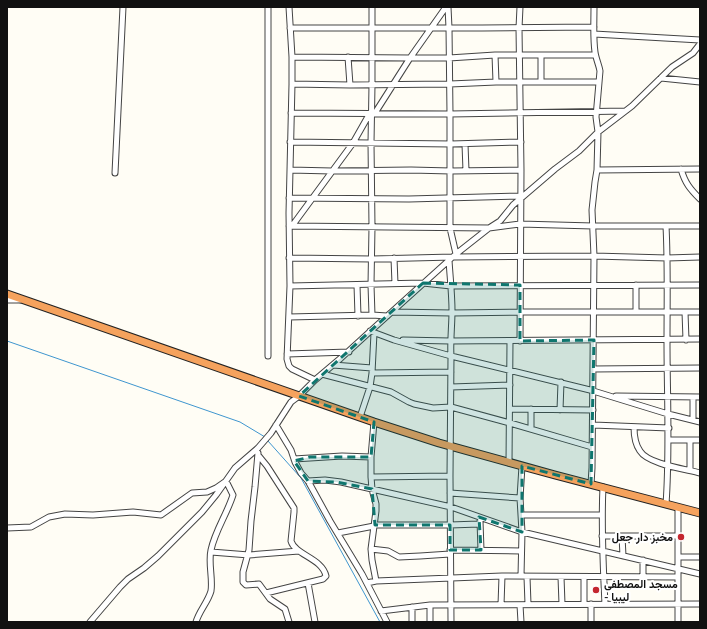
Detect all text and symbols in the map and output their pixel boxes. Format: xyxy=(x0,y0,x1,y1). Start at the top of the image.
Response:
place label: مخبز دار جعل xyxy=(612,530,673,544)
marker: مخبز دار جعل xyxy=(676,532,686,542)
place label: مسجد المصطفى - ليبيا xyxy=(604,577,678,604)
marker: مسجد المصطفى - ليبيا xyxy=(591,585,601,595)

